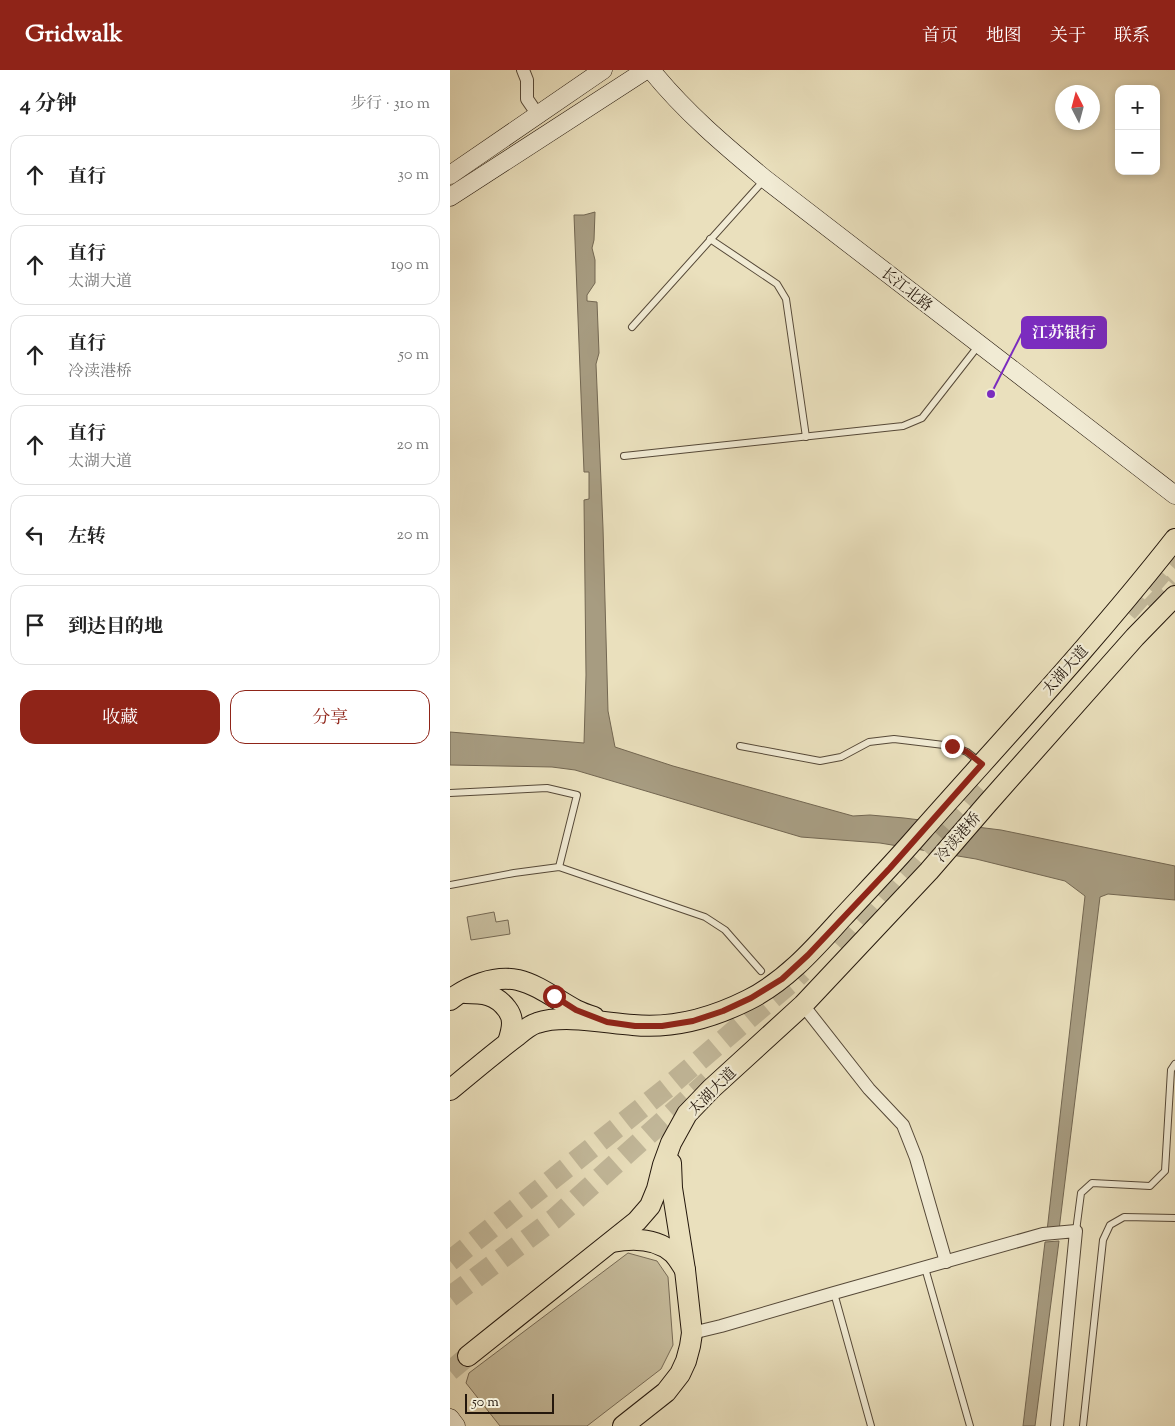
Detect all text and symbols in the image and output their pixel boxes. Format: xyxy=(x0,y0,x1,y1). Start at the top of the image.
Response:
text: Gridwalk xyxy=(25,18,123,52)
text: 首页 xyxy=(922,24,958,50)
text: 地图 xyxy=(986,24,1022,50)
text: 关于 xyxy=(1050,24,1086,50)
text: 联系 xyxy=(1114,24,1150,50)
north arrow xyxy=(1055,85,1100,130)
map controls xyxy=(1115,85,1160,175)
button: + xyxy=(1115,85,1160,130)
text: 4 分钟 xyxy=(20,90,77,120)
text: 步行 · 310 m xyxy=(350,93,430,116)
button: − xyxy=(1115,130,1160,175)
icon: ahead xyxy=(21,161,49,189)
text: 直行 xyxy=(68,164,106,191)
text: 30 m xyxy=(398,164,429,187)
text: 直行 xyxy=(68,241,106,268)
icon: ahead xyxy=(21,251,49,279)
text: 190 m xyxy=(391,254,429,277)
street label: 长江北路 xyxy=(876,263,936,317)
text: 太湖大道 xyxy=(68,271,132,294)
callout: 江苏银行 xyxy=(1022,317,1106,348)
text: 江苏银行 xyxy=(1032,323,1096,346)
text: 直行 xyxy=(68,331,106,358)
icon: ahead xyxy=(21,341,49,369)
text: 50 m xyxy=(398,344,429,367)
text: 冷渎港桥 xyxy=(68,361,132,384)
text: 直行 xyxy=(68,421,106,448)
icon: ahead xyxy=(21,431,49,459)
text: 20 m xyxy=(396,434,429,457)
text: 太湖大道 xyxy=(68,451,132,474)
icon: left xyxy=(21,521,49,549)
text: 左转 xyxy=(68,524,106,551)
text: 20 m xyxy=(396,524,429,547)
icon: arrive xyxy=(21,611,49,639)
text: 到达目的地 xyxy=(68,614,163,641)
street label: 太湖大道 xyxy=(1038,642,1094,700)
button: 收藏 xyxy=(20,690,220,744)
button: 分享 xyxy=(230,690,430,744)
route end xyxy=(941,735,964,758)
street label: 冷渎港桥 xyxy=(932,808,987,868)
route start xyxy=(543,985,566,1008)
street label: 太湖大道 xyxy=(684,1063,742,1121)
scale bar xyxy=(465,1391,554,1414)
text: 50 m xyxy=(472,1393,499,1413)

